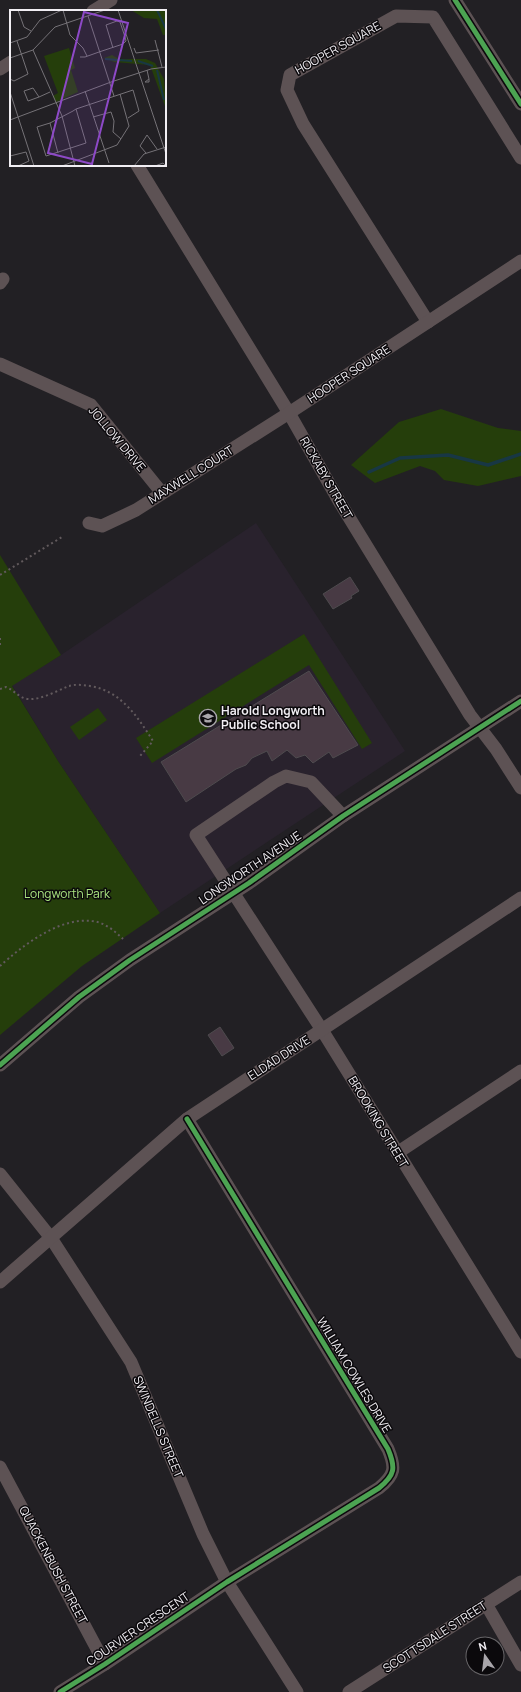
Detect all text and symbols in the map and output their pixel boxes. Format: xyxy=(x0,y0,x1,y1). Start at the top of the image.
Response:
inset map xyxy=(10,10,166,166)
street label: HOOPER SQUARE xyxy=(292,17,384,78)
street label: HOOPER SQUARE xyxy=(304,340,394,407)
street label: JOLLOW DRIVE xyxy=(85,402,150,475)
street label: RICKABY STREET xyxy=(296,434,357,523)
street label: MAXWELL COURT xyxy=(145,441,237,508)
place label: Harold Longworth Public School xyxy=(221,702,325,733)
school or university icon: Harold Longworth Public School xyxy=(198,708,218,728)
street label: LONGWORTH AVENUE xyxy=(195,827,304,908)
park label: Longworth Park xyxy=(24,885,111,902)
street label: ELDAD DRIVE xyxy=(244,1031,313,1084)
street label: BROOKING STREET xyxy=(344,1073,413,1172)
street label: WILLIAM COWLES DRIVE xyxy=(313,1314,396,1436)
street label: SWINDELLS STREET xyxy=(129,1373,188,1481)
street label: QUACKENBUSH STREET xyxy=(15,1503,92,1627)
street label: COURVIER CRESCENT xyxy=(83,1587,193,1669)
street label: SCOTTSDALE STREET xyxy=(380,1596,491,1677)
north arrow xyxy=(465,1636,505,1676)
text: N xyxy=(477,1638,488,1654)

